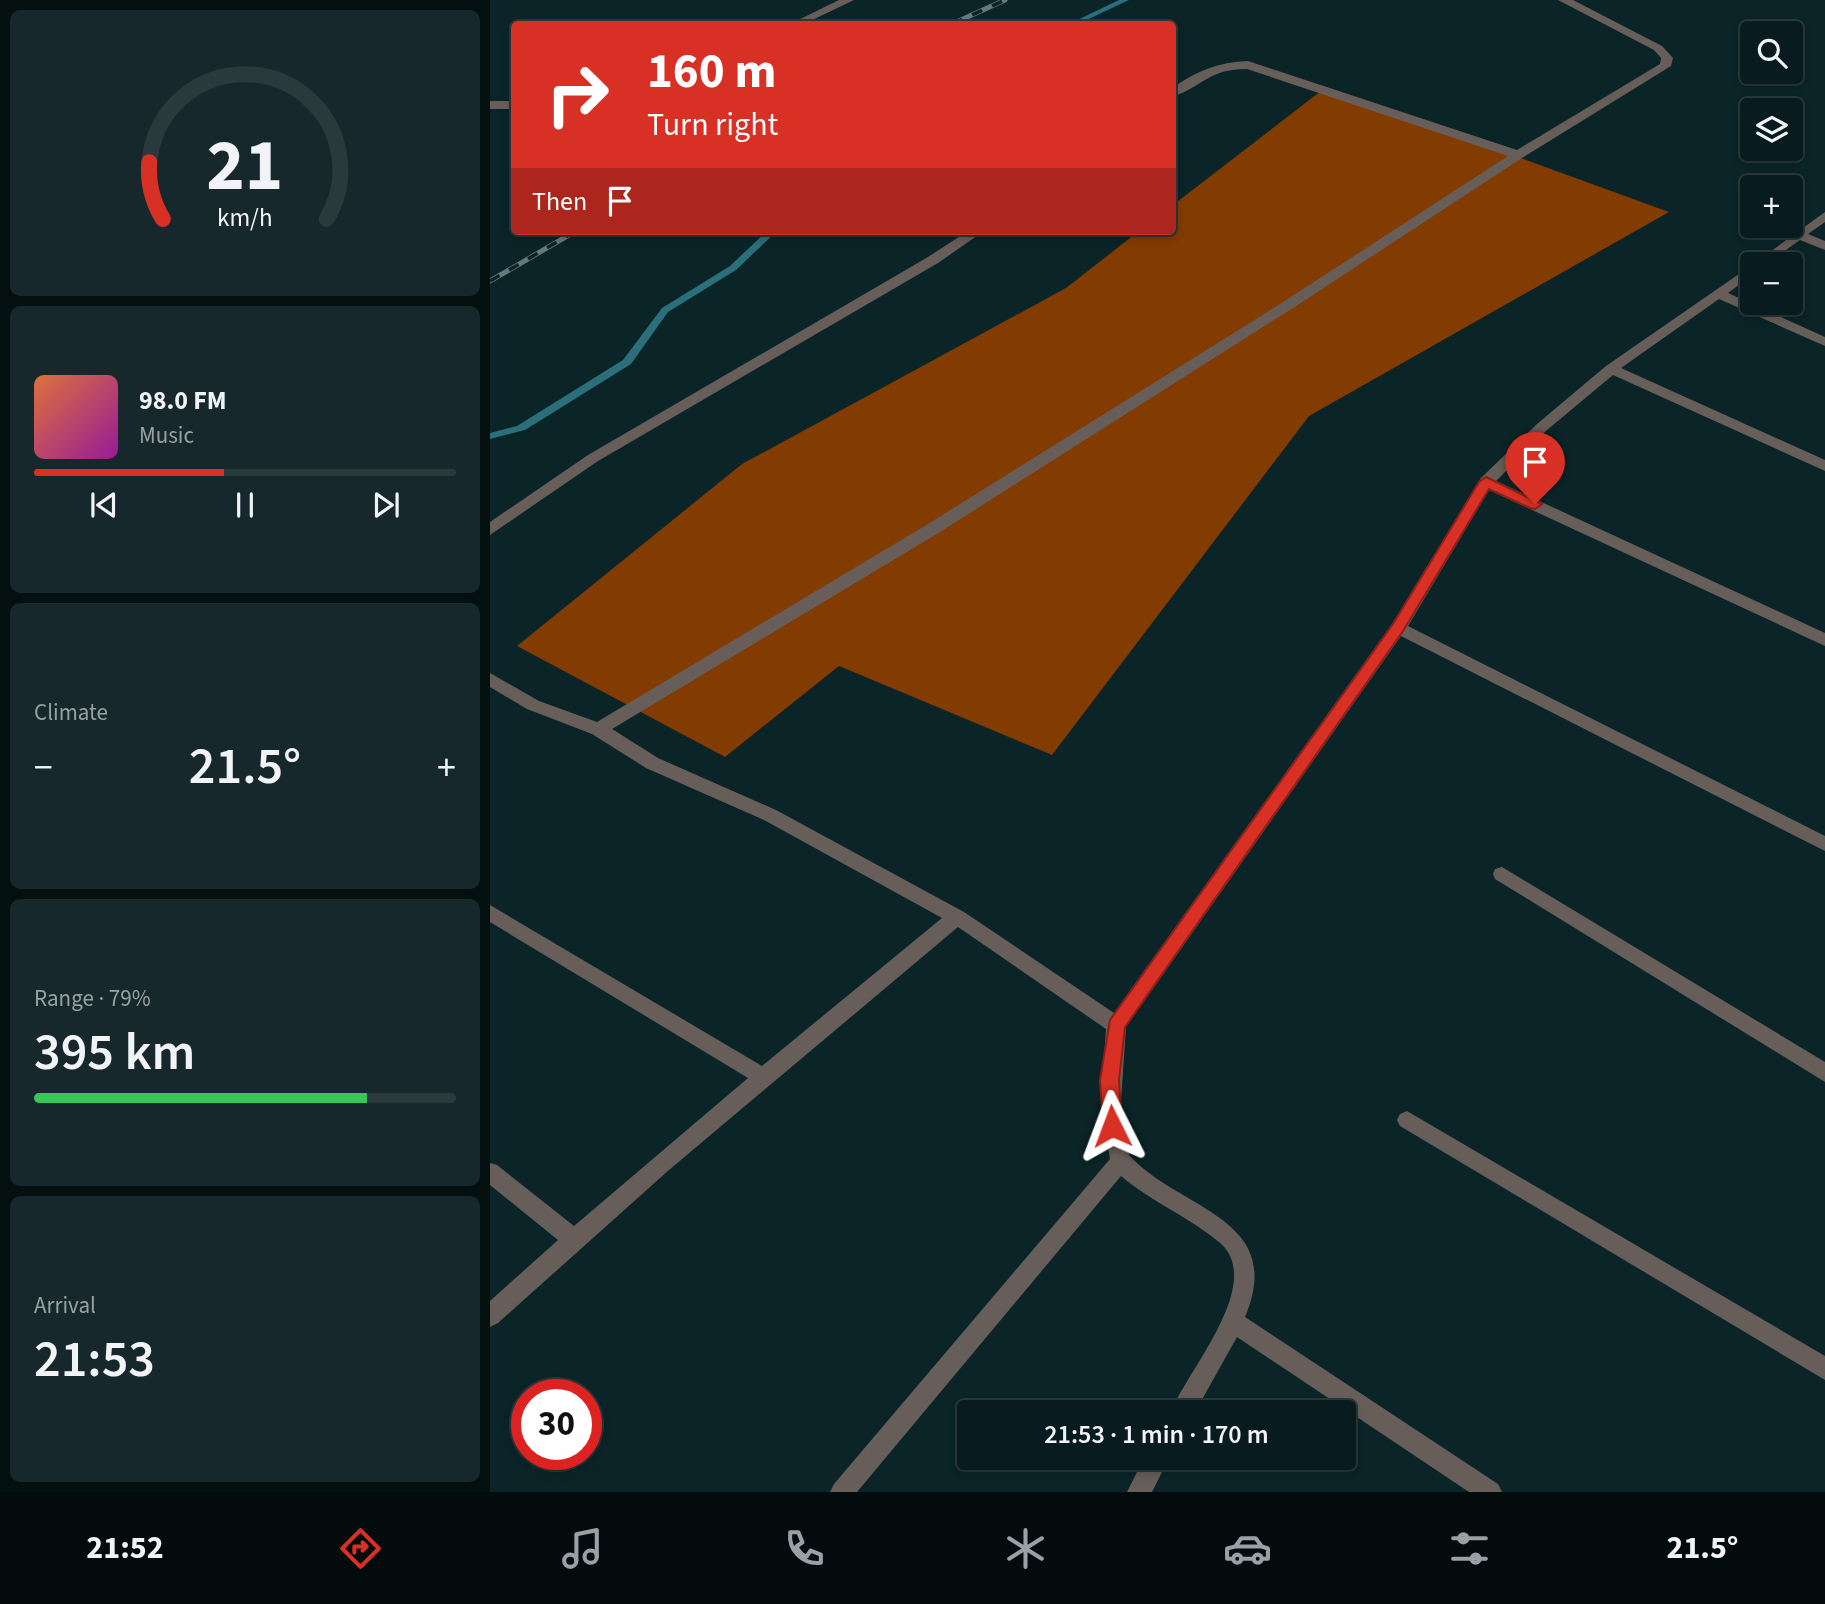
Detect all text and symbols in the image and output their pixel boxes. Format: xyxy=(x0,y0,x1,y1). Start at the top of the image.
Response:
map controls xyxy=(1740,21,1803,315)
button: search xyxy=(1740,21,1803,84)
text: 160 m xyxy=(647,37,776,107)
icon: right xyxy=(532,49,623,140)
button: layers xyxy=(1740,98,1803,161)
text: Turn right xyxy=(647,102,778,148)
text: 21 xyxy=(207,115,283,219)
button: + xyxy=(1740,175,1803,238)
icon: arrive xyxy=(601,182,639,220)
text: Then xyxy=(532,183,587,220)
text: km/h xyxy=(217,200,273,236)
button: − xyxy=(1740,252,1803,315)
text: 98.0 FM xyxy=(139,382,227,419)
text: Music xyxy=(139,419,194,452)
pin xyxy=(1505,432,1565,504)
icon: arrive xyxy=(1516,443,1554,481)
icon: previous xyxy=(85,486,123,524)
icon: pause xyxy=(226,486,264,524)
icon: next xyxy=(367,486,405,524)
text: Climate xyxy=(34,696,108,729)
text: 21.5° xyxy=(189,730,301,804)
text: − xyxy=(34,741,53,795)
text: + xyxy=(437,741,456,795)
text: Range · 79% xyxy=(34,982,151,1015)
text: 395 km xyxy=(34,1016,195,1090)
position arrow xyxy=(1075,1089,1149,1163)
text: Arrival xyxy=(34,1289,96,1322)
text: 21:53 xyxy=(34,1323,155,1397)
speed limit sign: 30 xyxy=(511,1379,602,1470)
text: 21:53 · 1 min · 170 m xyxy=(1044,1416,1269,1453)
icon: directions xyxy=(336,1524,385,1573)
icon: music xyxy=(558,1524,607,1573)
icon: phone xyxy=(780,1524,829,1573)
icon: climate xyxy=(1001,1524,1050,1573)
icon: car xyxy=(1223,1524,1272,1573)
icon: filters xyxy=(1445,1524,1494,1573)
text: 21:52 xyxy=(86,1525,164,1571)
text: 21.5° xyxy=(1667,1525,1739,1571)

